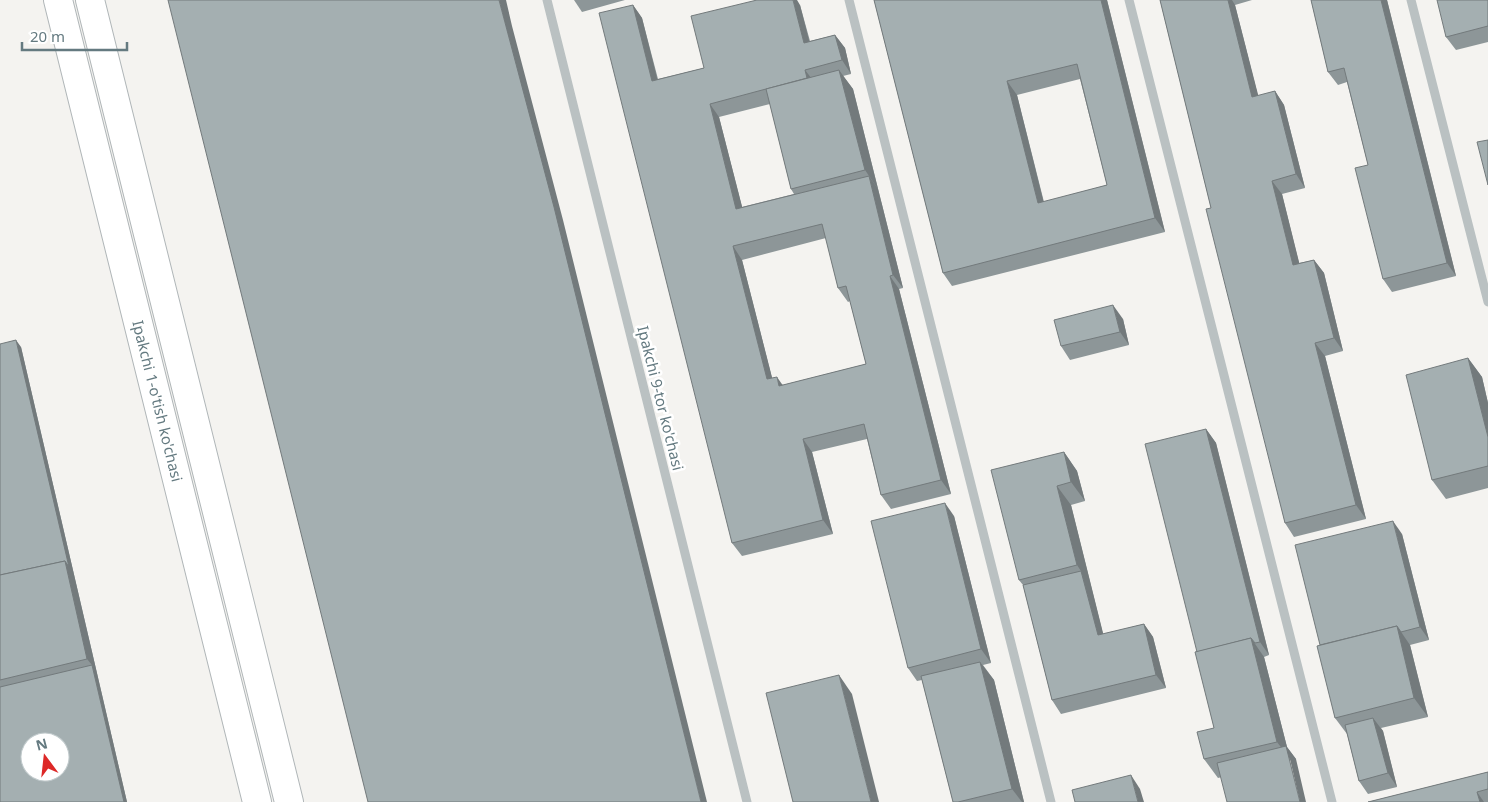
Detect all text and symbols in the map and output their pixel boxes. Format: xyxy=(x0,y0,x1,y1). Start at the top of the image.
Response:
scale bar xyxy=(22,20,128,52)
text: 20 m xyxy=(30,26,65,46)
street label: Ipakchi 1-o'tish ko'chasi xyxy=(128,318,188,484)
street label: Ipakchi 9-tor ko'chasi xyxy=(633,324,689,472)
north arrow xyxy=(20,732,70,782)
text: N xyxy=(34,733,49,755)

